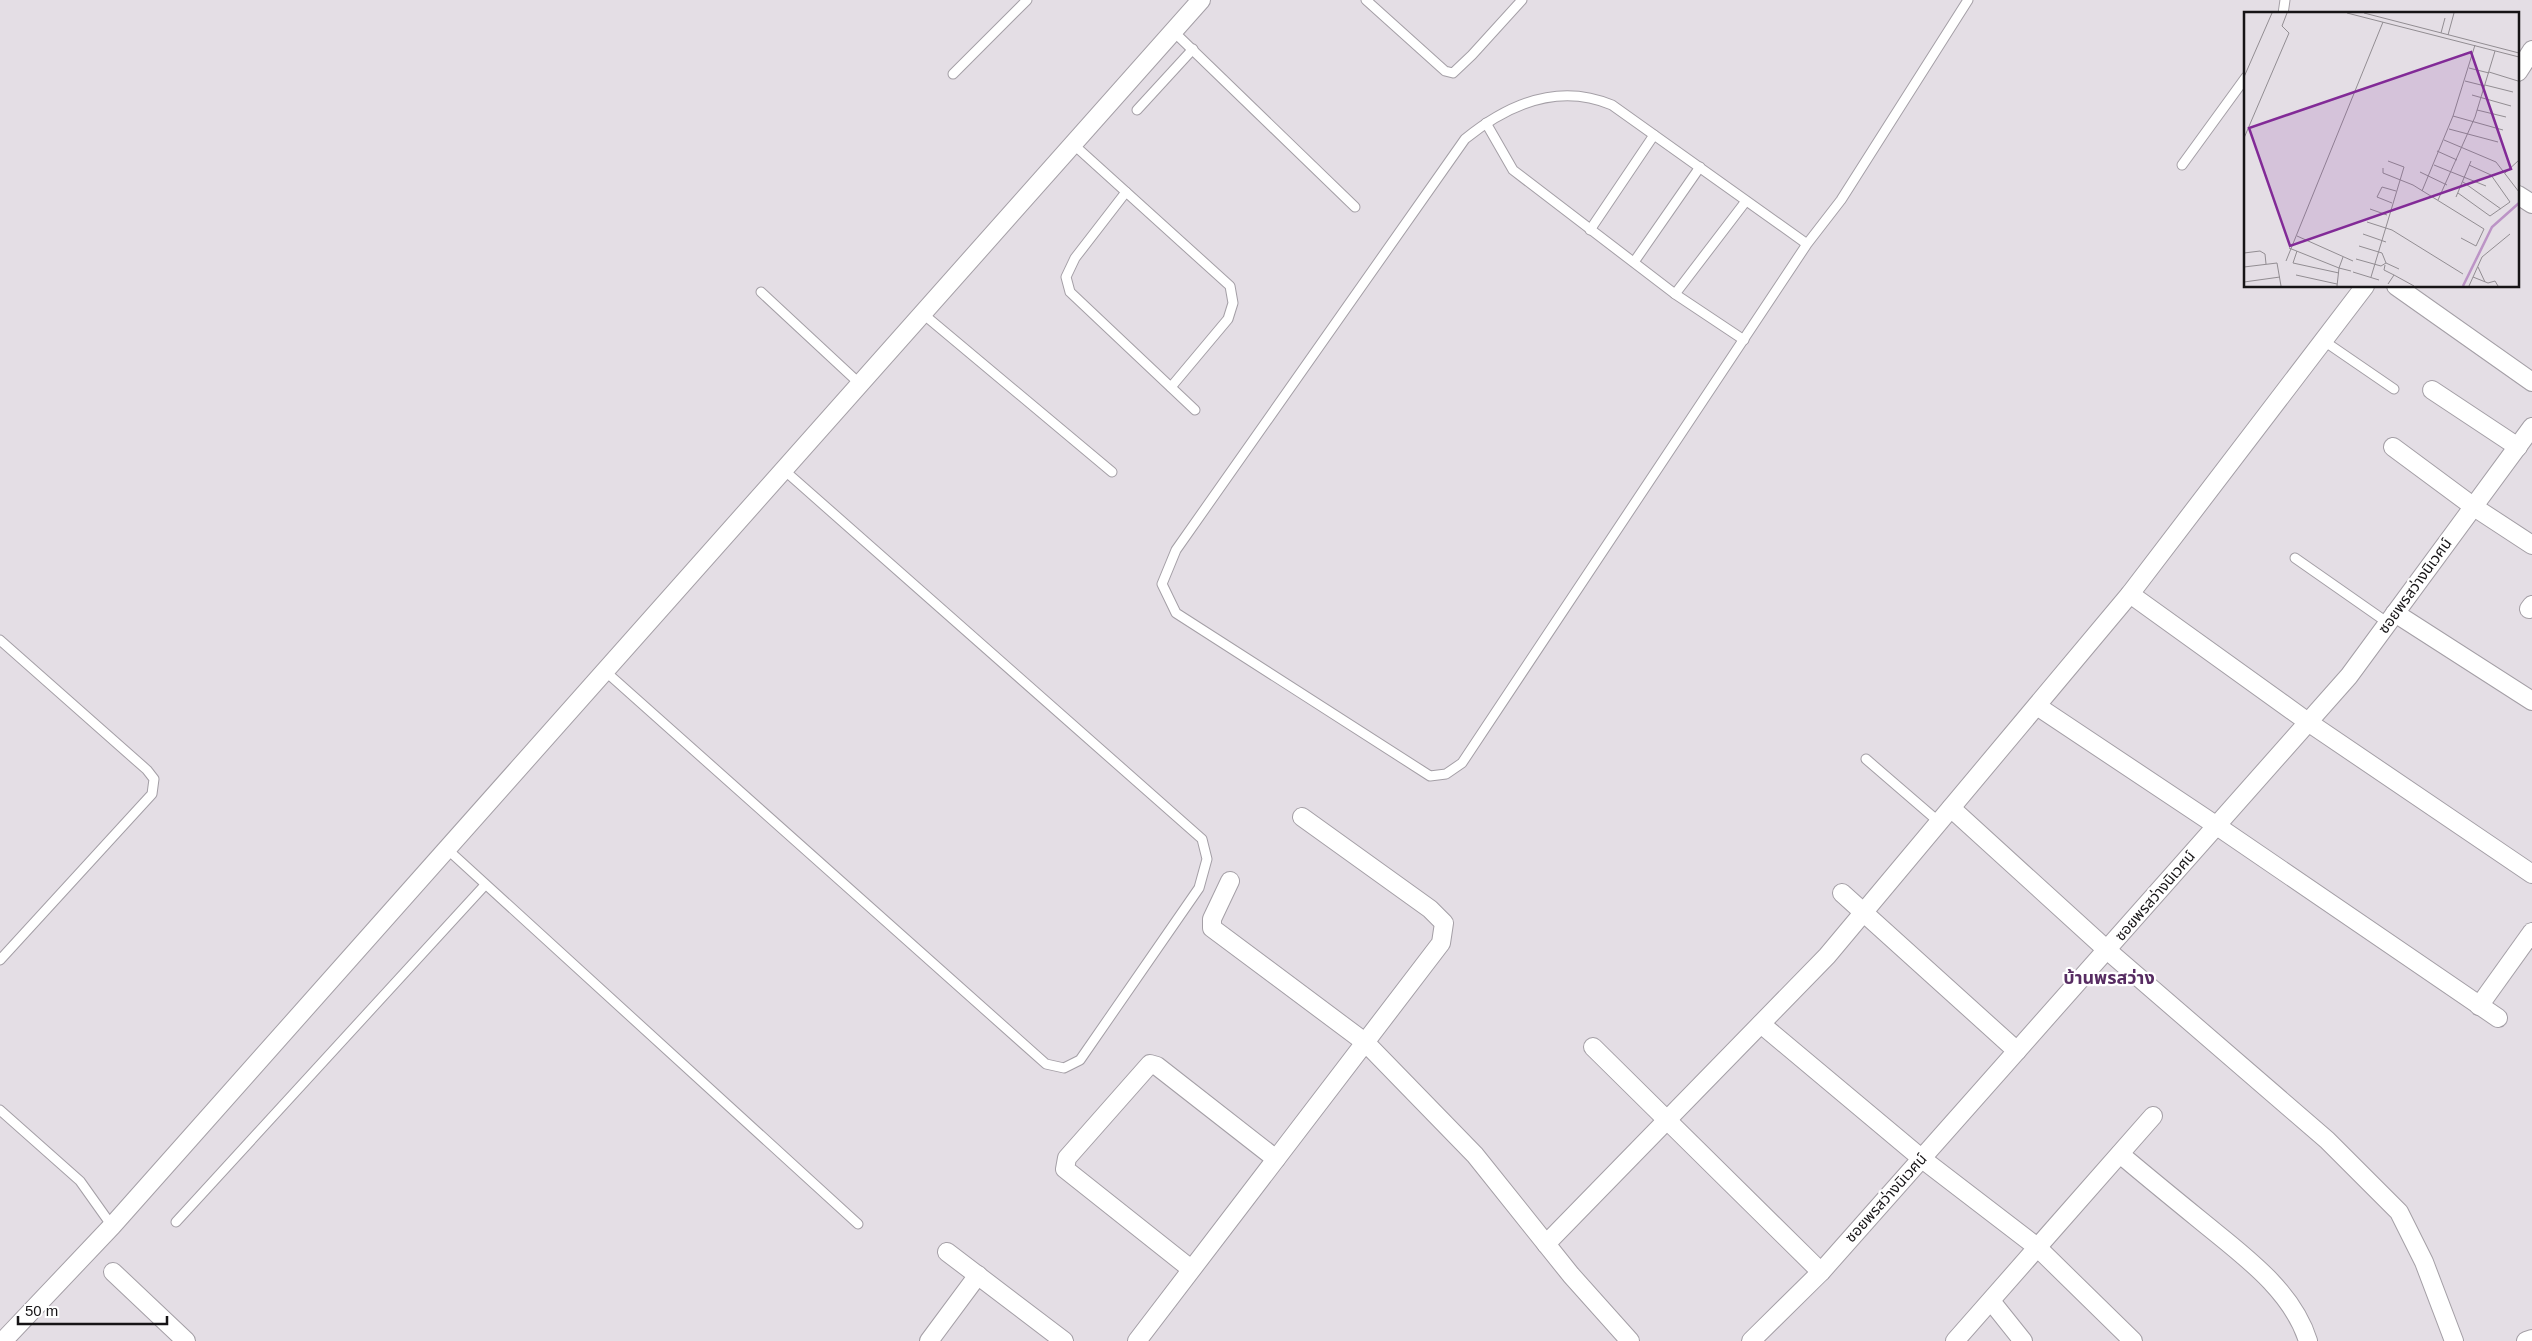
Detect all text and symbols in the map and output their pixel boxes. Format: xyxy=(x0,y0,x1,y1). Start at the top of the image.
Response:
inset map xyxy=(2244,12,2520,288)
street label: ซอยพรสว่างนิเวศน์ xyxy=(2374,535,2455,636)
street label: ซอยพรสว่างนิเวศน์ xyxy=(2111,847,2198,944)
district label: บ้านพรสว่าง xyxy=(2063,968,2155,988)
street label: ซอยพรสว่างนิเวศน์ xyxy=(1841,1150,1930,1245)
scale bar xyxy=(18,1294,166,1326)
text: 50 m xyxy=(25,1302,58,1319)

